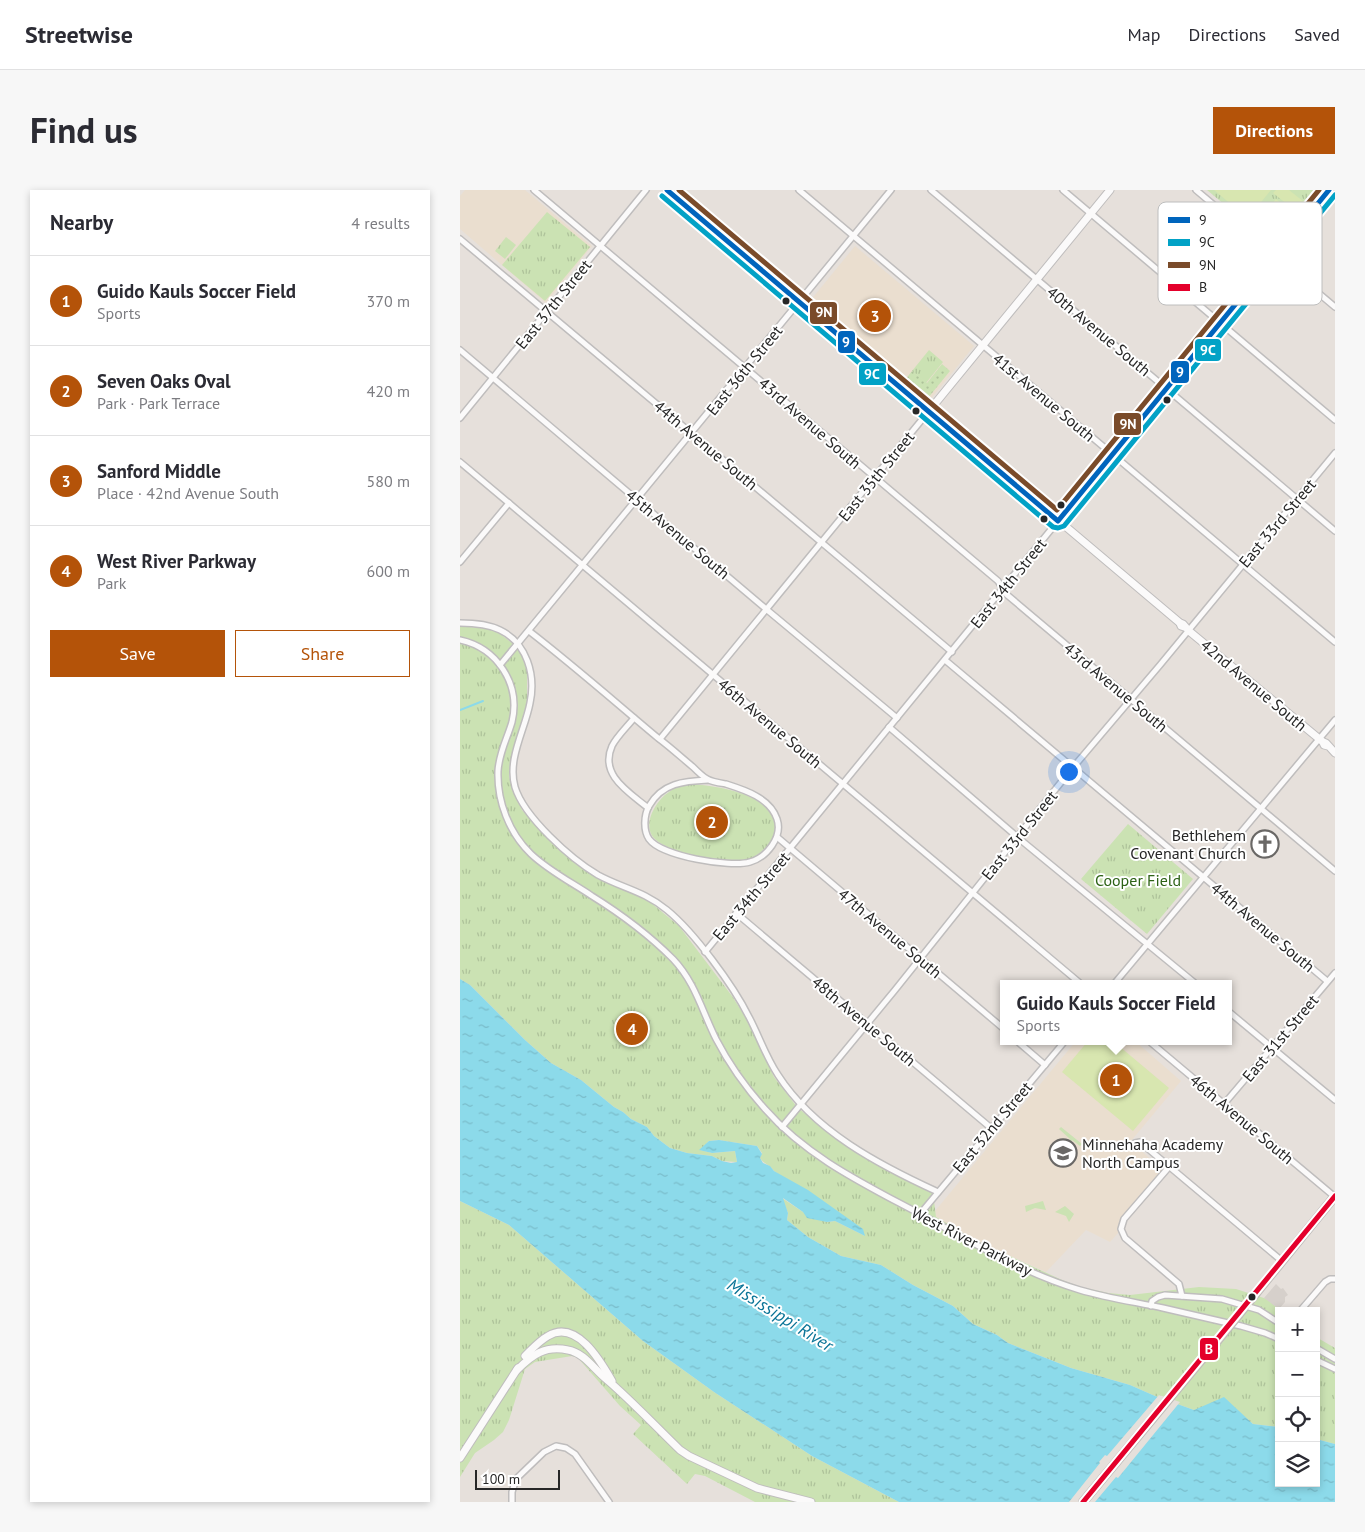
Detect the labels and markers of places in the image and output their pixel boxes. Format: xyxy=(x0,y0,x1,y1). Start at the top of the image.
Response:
unlabelled marker xyxy=(781,296,791,306)
pin: 3 xyxy=(859,297,891,335)
unlabelled marker xyxy=(1162,395,1172,405)
unlabelled marker xyxy=(911,406,921,416)
unlabelled marker xyxy=(1056,500,1066,510)
unlabelled marker xyxy=(1039,514,1049,524)
pin: 2 xyxy=(696,803,728,841)
place label: Bethlehem Covenant Church xyxy=(1130,825,1246,863)
church icon: Bethlehem Covenant Church xyxy=(1250,829,1280,859)
pin: 4 xyxy=(616,1010,648,1048)
pin: 1 xyxy=(1100,1061,1132,1099)
place label: Minnehaha Academy North Campus xyxy=(1082,1134,1224,1172)
school or university icon: Minnehaha Academy North Campus xyxy=(1048,1138,1078,1168)
unlabelled marker xyxy=(1247,1292,1257,1302)

